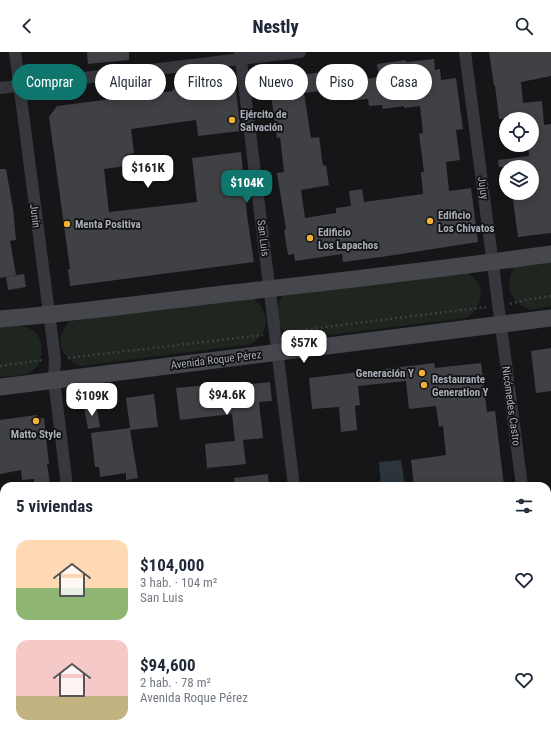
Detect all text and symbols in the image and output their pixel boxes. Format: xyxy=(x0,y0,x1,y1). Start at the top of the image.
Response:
icon: back xyxy=(16,15,38,37)
icon: search xyxy=(513,15,535,37)
text: Nestly xyxy=(252,16,299,37)
chip: Comprar xyxy=(12,64,87,100)
chip: Alquilar xyxy=(95,64,166,100)
chip: Filtros xyxy=(174,64,237,100)
chip: Nuevo xyxy=(245,64,308,100)
chip: Piso xyxy=(316,64,368,100)
chip: Casa xyxy=(376,64,432,100)
place label: Ejército de Salvación xyxy=(240,108,287,134)
map controls xyxy=(499,112,539,200)
button: locate xyxy=(499,112,539,152)
marker: Ejército de Salvación xyxy=(227,115,237,125)
pin: $161K xyxy=(120,155,176,189)
text: $161K xyxy=(131,160,165,175)
button: layers xyxy=(499,160,539,200)
pin: $104K xyxy=(219,170,275,204)
text: $104K xyxy=(230,175,264,190)
street label: Jujuy xyxy=(475,176,491,201)
street label: Junín xyxy=(27,203,43,229)
place label: Edificio Los Chivatos xyxy=(438,209,494,235)
marker: Edificio Los Chivatos xyxy=(425,216,435,226)
place label: Menta Positiva xyxy=(75,218,141,231)
marker: Menta Positiva xyxy=(62,219,72,229)
street label: San Luis xyxy=(254,219,272,257)
place label: Edificio Los Lapachos xyxy=(318,226,378,252)
marker: Edificio Los Lapachos xyxy=(305,233,315,243)
pin: $57K xyxy=(280,330,328,364)
text: $57K xyxy=(291,335,317,350)
street label: Avenida Roque Pérez xyxy=(170,348,262,372)
street label: Nicómedes Castro xyxy=(499,365,523,447)
place label: Generación Y xyxy=(356,367,414,380)
marker: Generación Y xyxy=(417,368,427,378)
place label: Restaurante Generation Y xyxy=(432,373,489,399)
marker: Restaurante Generation Y xyxy=(419,380,429,390)
pin: $94.6K xyxy=(194,382,260,416)
pin: $109K xyxy=(64,383,120,417)
text: $94.6K xyxy=(208,387,246,402)
text: $109K xyxy=(75,388,109,403)
marker: Matto Style xyxy=(31,416,41,426)
place label: Matto Style xyxy=(11,428,61,441)
icon: filters xyxy=(513,495,535,517)
text: 5 viviendas xyxy=(16,496,93,516)
text: $104,000 xyxy=(140,555,204,575)
icon: home xyxy=(48,556,96,604)
icon: heart xyxy=(513,569,535,591)
text: 3 hab. · 104 m² xyxy=(140,575,217,590)
text: San Luis xyxy=(140,590,183,605)
text: $94,600 xyxy=(140,655,196,675)
icon: home xyxy=(48,656,96,704)
icon: heart xyxy=(513,669,535,691)
text: 2 hab. · 78 m² xyxy=(140,675,211,690)
text: Avenida Roque Pérez xyxy=(140,690,248,705)

